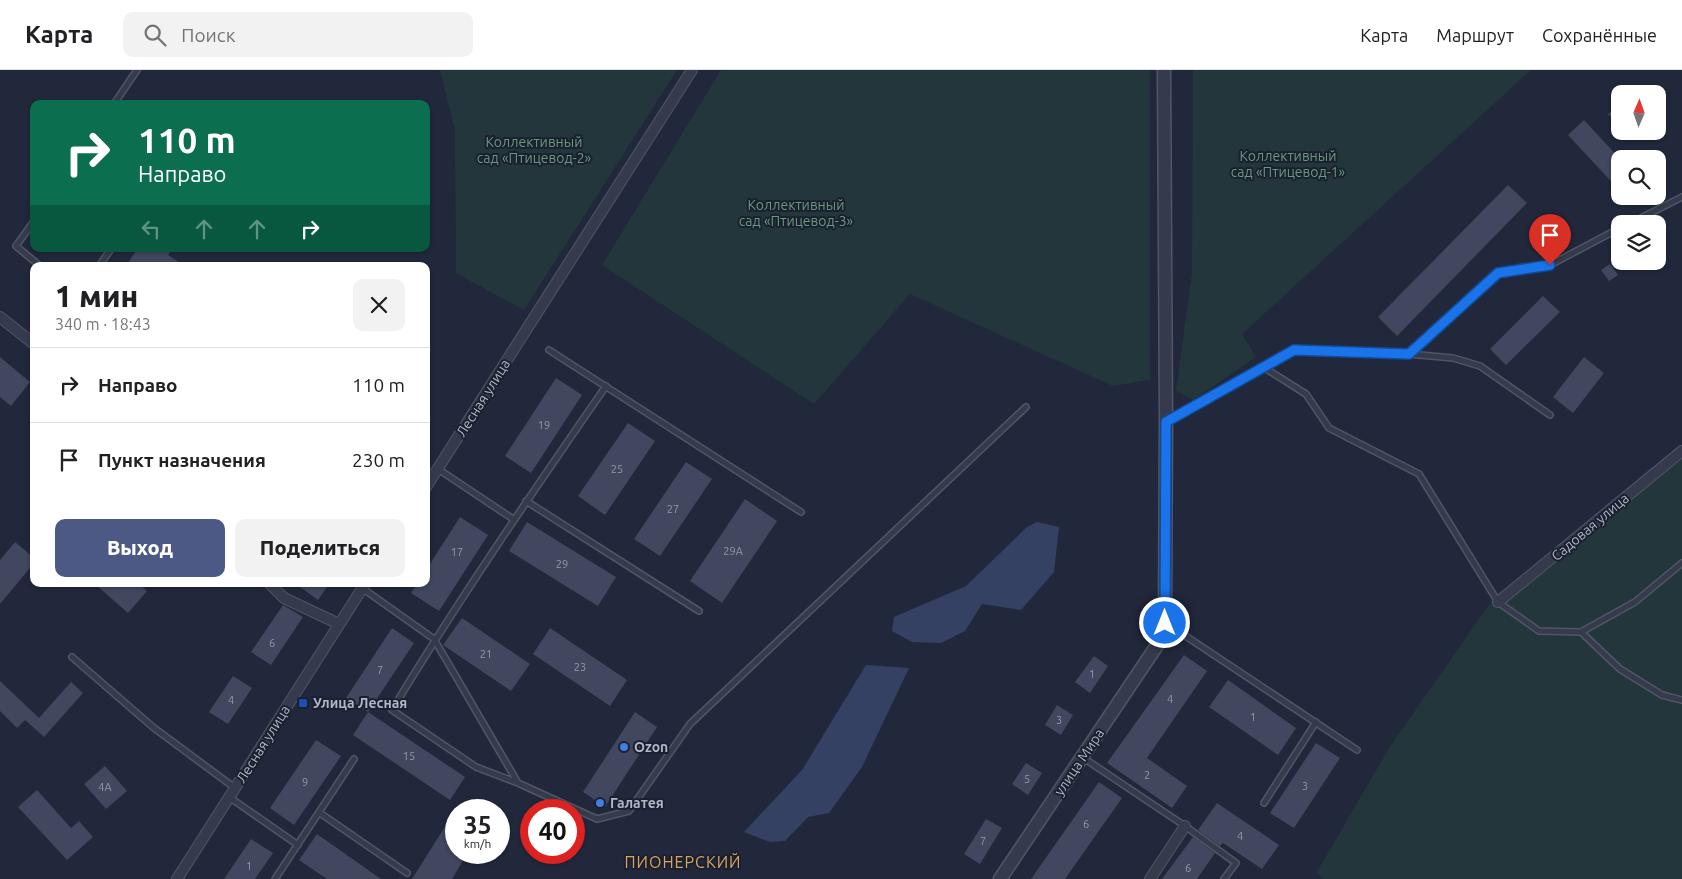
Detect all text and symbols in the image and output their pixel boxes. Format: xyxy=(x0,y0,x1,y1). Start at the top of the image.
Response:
search box xyxy=(123,12,473,57)
text: Карта xyxy=(25,21,93,48)
icon: search xyxy=(141,21,169,49)
text: Поиск xyxy=(181,24,235,46)
text: Карта xyxy=(1360,25,1408,45)
text: Маршрут xyxy=(1436,25,1514,45)
text: Сохранённые xyxy=(1542,25,1657,45)
north arrow xyxy=(1611,85,1666,140)
map controls xyxy=(1611,85,1666,270)
icon: right xyxy=(55,120,120,185)
text: 110 m xyxy=(138,120,236,160)
park label: Коллективный сад «Птицевод-2» xyxy=(477,134,592,166)
park label: Коллективный сад «Птицевод-1» xyxy=(1231,148,1346,180)
button: search xyxy=(1611,150,1666,205)
text: Направо xyxy=(138,161,226,186)
park label: Коллективный сад «Птицевод-3» xyxy=(739,197,854,229)
pin xyxy=(1529,214,1571,265)
icon: left xyxy=(137,215,165,243)
icon: ahead xyxy=(190,215,218,243)
icon: ahead xyxy=(243,215,271,243)
icon: right xyxy=(296,215,324,243)
button: layers xyxy=(1611,215,1666,270)
icon: arrive xyxy=(1536,221,1564,249)
text: 1 мин xyxy=(55,279,138,313)
button: close xyxy=(353,279,405,331)
text: 340 m · 18:43 xyxy=(55,315,151,333)
street label: Лесная улица xyxy=(453,356,513,440)
icon: right xyxy=(55,371,83,399)
text: Направо xyxy=(98,374,178,396)
text: 110 m xyxy=(352,374,405,396)
house number: 19 xyxy=(538,419,550,431)
icon: arrive xyxy=(55,446,83,474)
text: Пункт назначения xyxy=(98,449,266,471)
text: 230 m xyxy=(352,449,405,471)
house number: 25 xyxy=(611,463,623,475)
street label: Садовая улица xyxy=(1548,490,1632,564)
house number: 27 xyxy=(667,503,679,515)
button: Выход xyxy=(55,519,225,577)
button: Поделиться xyxy=(235,519,405,577)
house number: 29А xyxy=(723,545,744,557)
house number: 17 xyxy=(451,546,463,558)
house number: 29 xyxy=(556,558,568,570)
position arrow xyxy=(1138,596,1190,648)
house number: 6 xyxy=(269,637,275,649)
house number: 21 xyxy=(480,648,492,660)
house number: 23 xyxy=(574,661,586,673)
house number: 7 xyxy=(377,664,383,676)
house number: 1 xyxy=(1089,668,1095,680)
house number: 4 xyxy=(1167,693,1173,705)
house number: 4 xyxy=(228,694,234,706)
place label: Улица Лесная xyxy=(313,695,407,711)
marker: Улица Лесная xyxy=(297,697,309,709)
street label: Лесная улица xyxy=(233,702,293,786)
house number: 1 xyxy=(1250,711,1256,723)
house number: 3 xyxy=(1056,714,1062,726)
street label: улица Мира xyxy=(1051,725,1107,799)
place label: Ozon xyxy=(634,739,668,755)
marker: Ozon xyxy=(618,741,630,753)
house number: 15 xyxy=(403,750,415,762)
house number: 2 xyxy=(1144,769,1150,781)
house number: 5 xyxy=(1024,773,1030,785)
house number: 9 xyxy=(302,776,308,788)
house number: 3 xyxy=(1302,780,1308,792)
house number: 4А xyxy=(98,781,113,793)
place label: Галатея xyxy=(610,795,664,811)
marker: Галатея xyxy=(594,797,606,809)
speed limit sign: 40 xyxy=(520,799,585,864)
text: 35 xyxy=(463,811,492,839)
house number: 6 xyxy=(1083,818,1089,830)
house number: 4 xyxy=(1237,830,1243,842)
house number: 7 xyxy=(980,835,986,847)
text: km/h xyxy=(464,837,491,850)
district label: ПИОНЕРСКИЙ xyxy=(625,852,741,871)
house number: 1 xyxy=(246,860,252,872)
house number: 6 xyxy=(1185,862,1191,874)

